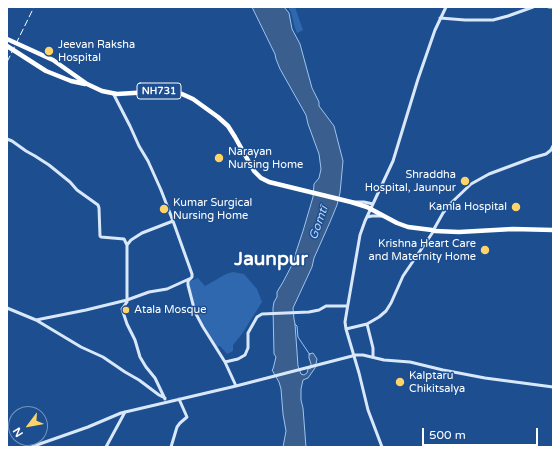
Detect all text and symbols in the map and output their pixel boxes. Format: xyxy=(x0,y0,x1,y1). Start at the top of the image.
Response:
place label: Jeevan Raksha Hospital xyxy=(58,38,135,64)
marker: Jeevan Raksha Hospital xyxy=(43,45,55,57)
road number: NH731 xyxy=(137,83,181,99)
place label: Narayan Nursing Home xyxy=(228,145,303,171)
marker: Narayan Nursing Home xyxy=(213,152,225,164)
place label: Shraddha Hospital, Jaunpur xyxy=(365,168,456,194)
marker: Shraddha Hospital, Jaunpur xyxy=(459,175,471,187)
place label: Kumar Surgical Nursing Home xyxy=(173,196,252,222)
place label: Kamla Hospital xyxy=(429,200,507,214)
marker: Kamla Hospital xyxy=(510,201,522,213)
marker: Kumar Surgical Nursing Home xyxy=(158,203,170,215)
water label: Gomtī xyxy=(307,204,331,242)
place label: Krishna Heart Care and Maternity Home xyxy=(369,237,476,263)
marker: Krishna Heart Care and Maternity Home xyxy=(479,244,491,256)
district label: Jaunpur xyxy=(234,249,308,271)
place label: Atala Mosque xyxy=(134,303,206,317)
marker: Atala Mosque xyxy=(121,305,131,315)
place label: Kalptaru Chikitsalya xyxy=(409,369,465,395)
marker: Kalptaru Chikitsalya xyxy=(394,376,406,388)
north arrow xyxy=(8,406,48,446)
scale bar xyxy=(424,420,540,446)
text: N xyxy=(10,425,26,439)
text: 500 m xyxy=(429,428,466,442)

